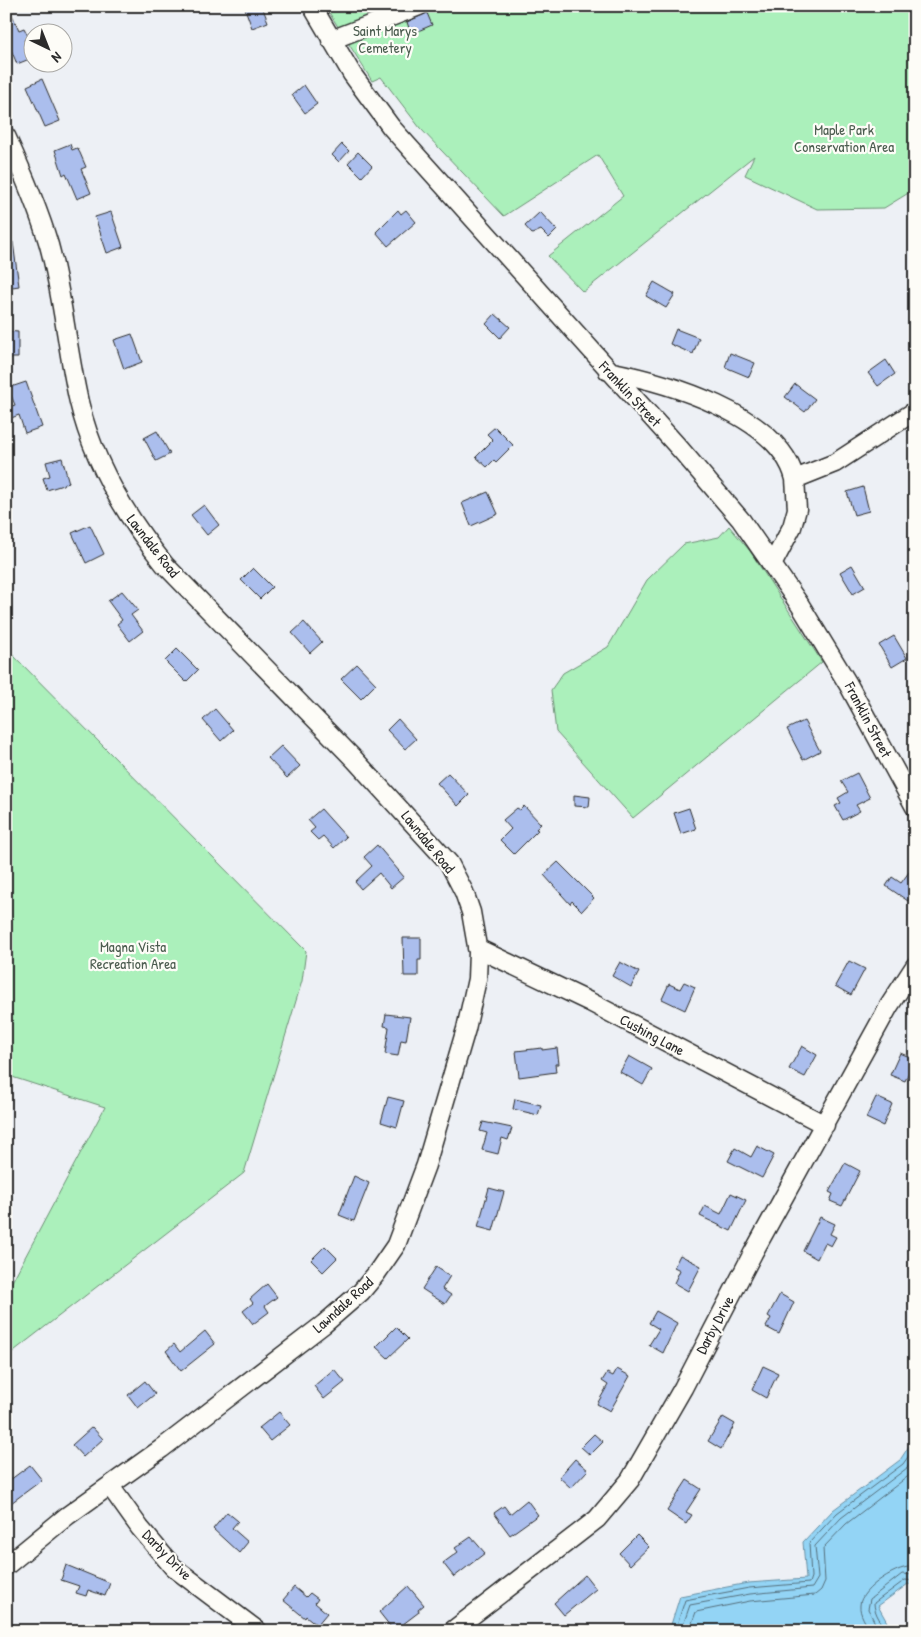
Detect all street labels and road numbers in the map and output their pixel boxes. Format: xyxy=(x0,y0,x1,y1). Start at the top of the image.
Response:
street label: Franklin Street xyxy=(594,355,667,432)
street label: Lawndale Road xyxy=(122,510,185,582)
street label: Franklin Street xyxy=(839,677,898,762)
street label: Lawndale Road xyxy=(397,806,460,878)
street label: Cushing Lane xyxy=(616,1009,688,1060)
street label: Lawndale Road xyxy=(308,1272,378,1337)
street label: Darby Drive xyxy=(690,1292,739,1358)
street label: Darby Drive xyxy=(138,1525,197,1585)

